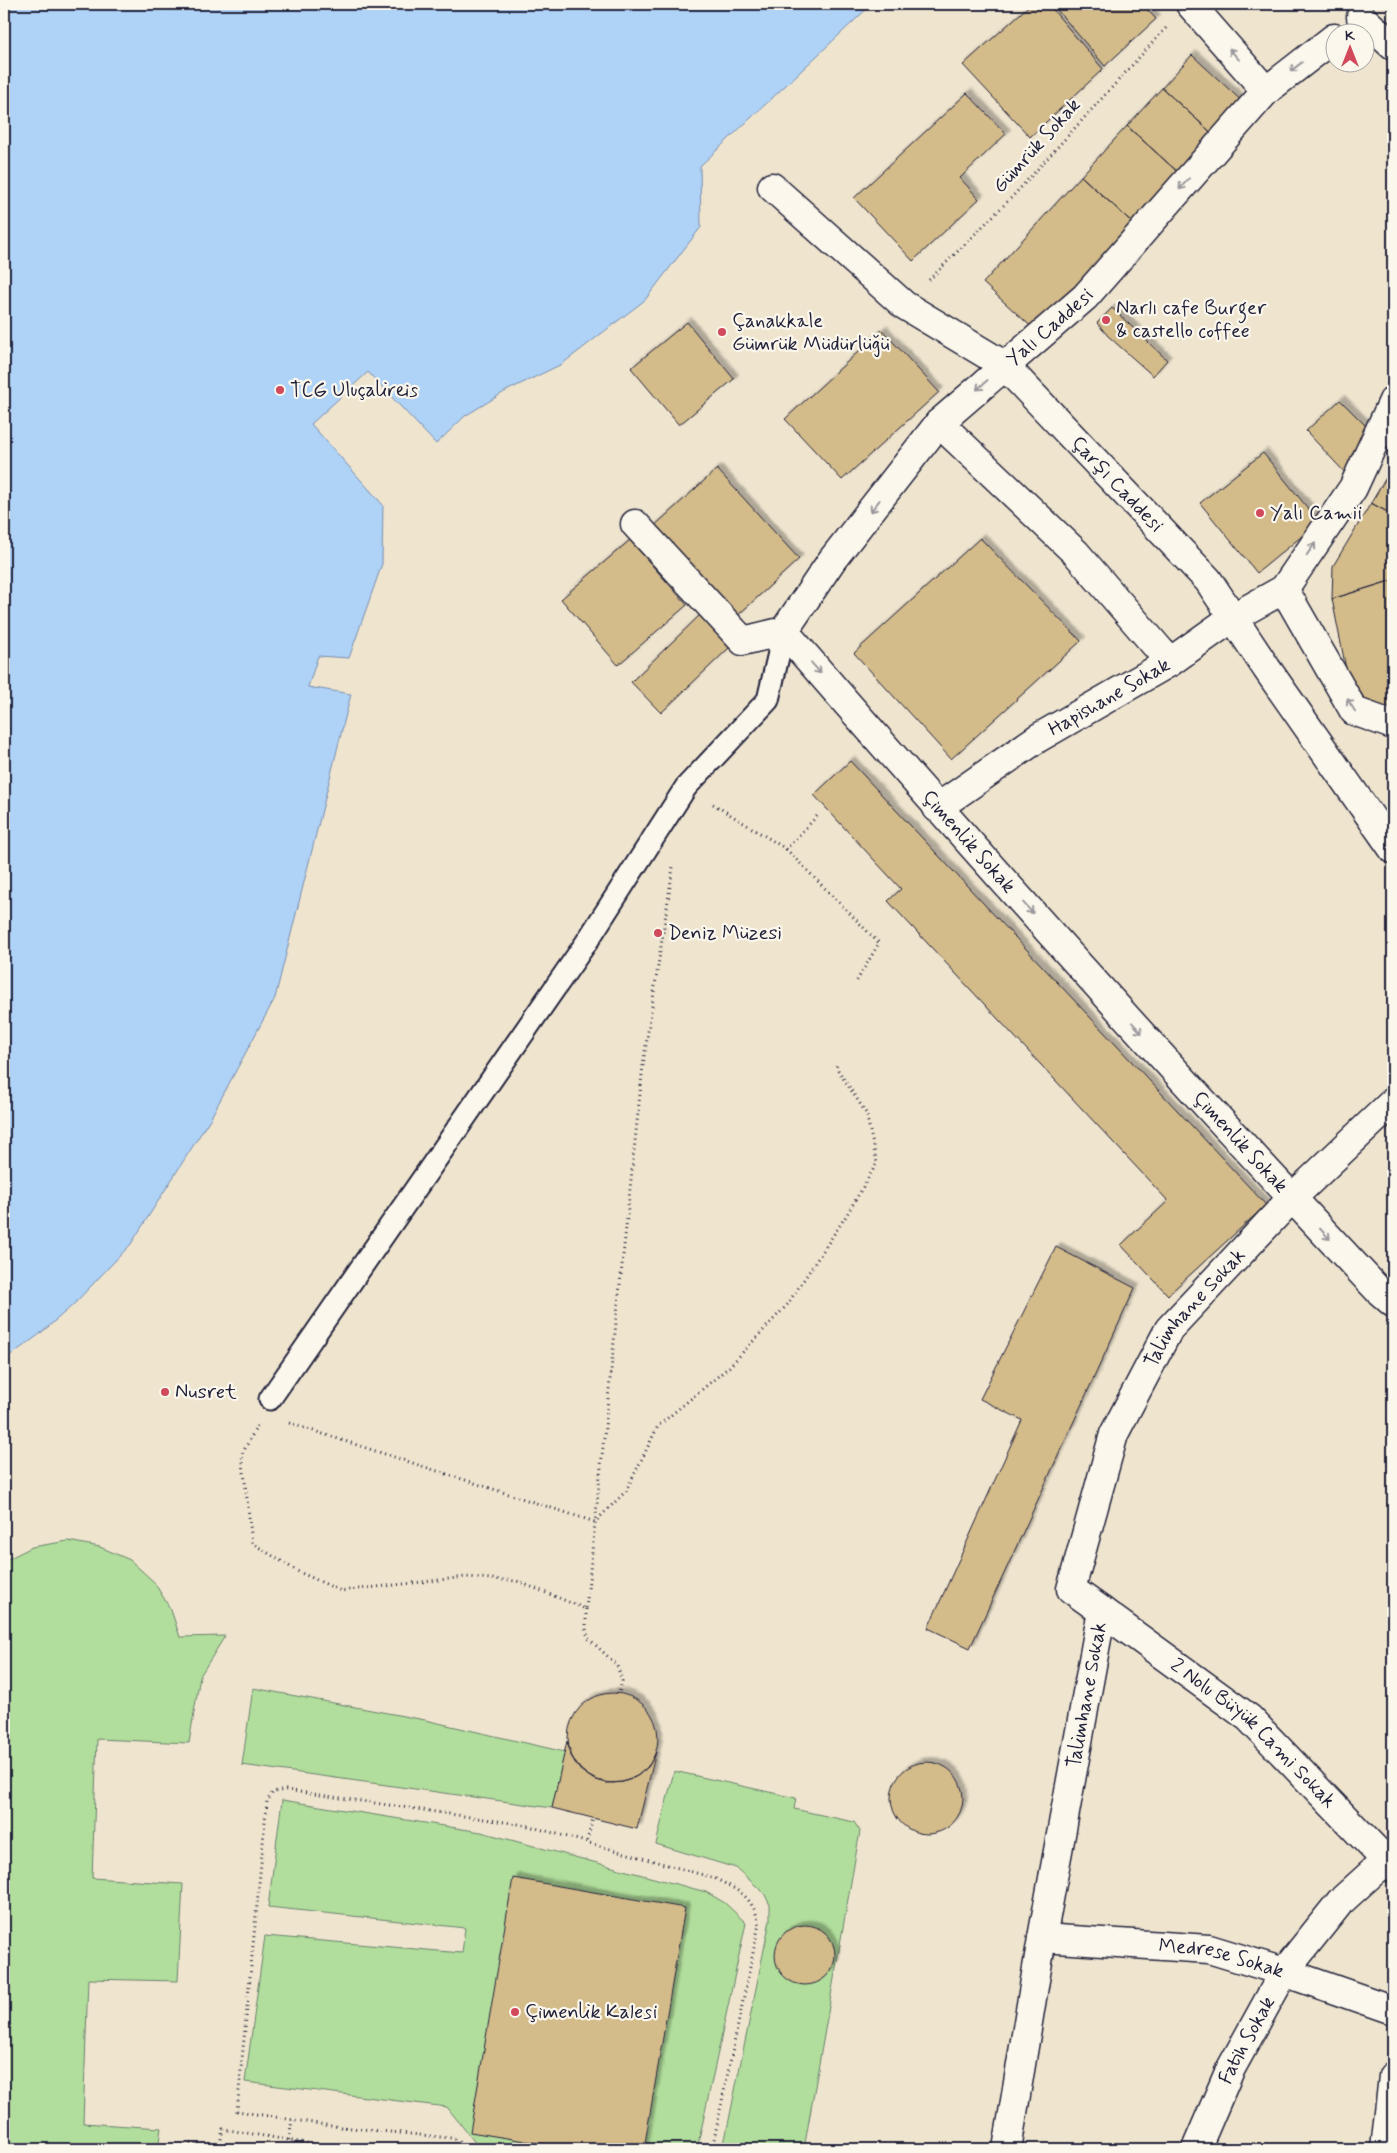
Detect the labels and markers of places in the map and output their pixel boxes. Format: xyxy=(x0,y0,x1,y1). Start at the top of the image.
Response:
place label: Narlı cafe Burger & castello coffee xyxy=(1116,295,1267,345)
place label: Çanakkale Gümrük Müdürlüğü xyxy=(732,308,889,358)
marker: Narlı cafe Burger & castello coffee xyxy=(1100,314,1112,326)
marker: Çanakkale Gümrük Müdürlüğü xyxy=(716,326,728,338)
place label: TCG Uluçalireis xyxy=(290,377,418,404)
marker: TCG Uluçalireis xyxy=(274,384,286,396)
place label: Yalı Camii xyxy=(1270,500,1362,527)
marker: Yalı Camii xyxy=(1254,507,1266,519)
place label: Deniz Müzesi xyxy=(668,920,782,947)
marker: Deniz Müzesi xyxy=(652,927,664,939)
place label: Nusret xyxy=(175,1379,237,1406)
marker: Nusret xyxy=(159,1386,171,1398)
place label: Çimenlik Kalesi xyxy=(525,1999,657,2026)
marker: Çimenlik Kalesi xyxy=(509,2006,521,2018)

